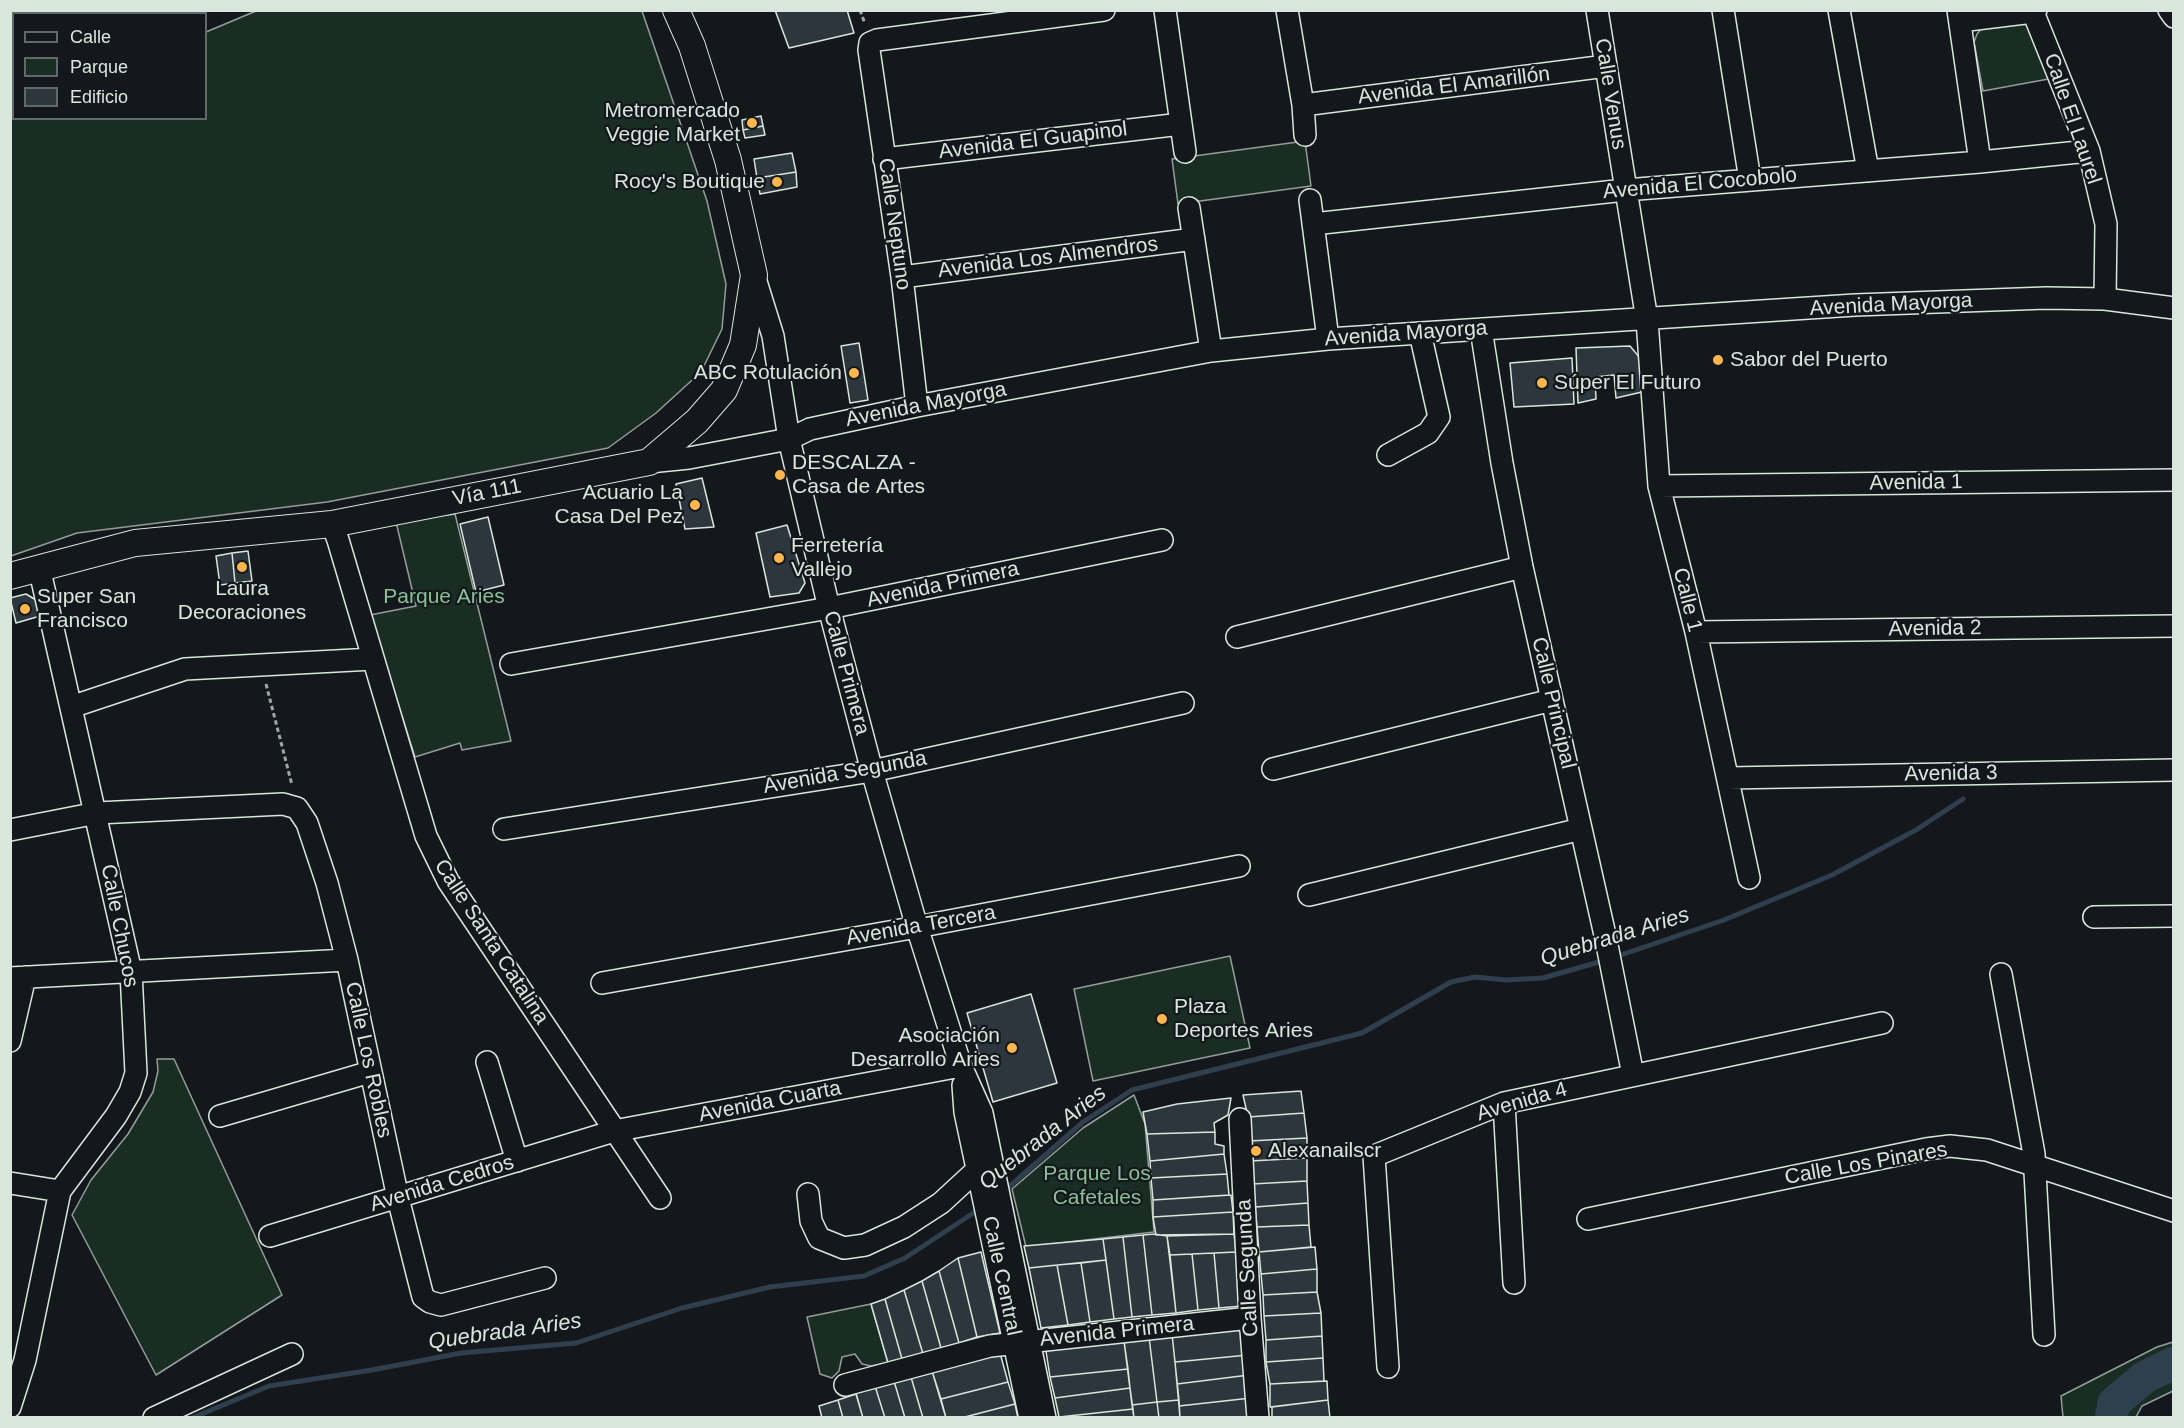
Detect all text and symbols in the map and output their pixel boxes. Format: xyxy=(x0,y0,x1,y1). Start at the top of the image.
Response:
legend xyxy=(12,12,207,120)
text: Calle xyxy=(70,27,111,47)
street label: Calle Venus xyxy=(1589,37,1631,151)
street label: Calle El Laurel xyxy=(2038,50,2106,188)
text: Parque xyxy=(70,57,128,77)
street label: Avenida El Amarillón xyxy=(1356,62,1552,110)
text: Edificio xyxy=(70,87,128,107)
place label: Metromercado Veggie Market xyxy=(605,98,740,148)
marker: Metromercado Veggie Market xyxy=(745,116,759,130)
street label: Avenida El Guapinol xyxy=(937,117,1129,165)
street label: Calle Neptuno xyxy=(872,156,916,292)
street label: Avenida El Cocobolo xyxy=(1602,163,1798,205)
place label: Rocy's Boutique xyxy=(614,169,765,195)
marker: Rocy's Boutique xyxy=(770,175,784,189)
street label: Avenida Los Almendros xyxy=(937,232,1159,284)
street label: Avenida Mayorga xyxy=(1809,288,1973,322)
street label: Avenida Mayorga xyxy=(1324,316,1488,352)
place label: Sabor del Puerto xyxy=(1730,347,1888,373)
marker: Sabor del Puerto xyxy=(1711,353,1725,367)
place label: ABC Rotulación xyxy=(694,360,842,386)
marker: ABC Rotulación xyxy=(847,366,861,380)
place label: Súper El Futuro xyxy=(1554,370,1701,396)
marker: Súper El Futuro xyxy=(1535,376,1549,390)
street label: Avenida Mayorga xyxy=(844,377,1008,433)
place label: DESCALZA - Casa de Artes xyxy=(792,450,925,500)
marker: DESCALZA - Casa de Artes xyxy=(773,468,787,482)
street label: Avenida 1 xyxy=(1869,470,1963,496)
street label: Vía 111 xyxy=(451,474,523,512)
place label: Acuario La Casa Del Pez xyxy=(555,480,683,530)
marker: Acuario La Casa Del Pez xyxy=(688,498,702,512)
place label: Ferretería Vallejo xyxy=(791,533,883,583)
marker: Ferretería Vallejo xyxy=(772,551,786,565)
street label: Avenida Primera xyxy=(865,557,1021,613)
marker: Laura Decoraciones xyxy=(235,560,249,574)
street label: Calle 1 xyxy=(1667,565,1707,635)
place label: Laura Decoraciones xyxy=(178,576,306,626)
place label: Super San Francisco xyxy=(37,584,136,634)
park label: Parque Aries xyxy=(383,584,505,610)
marker: Super San Francisco xyxy=(18,602,32,616)
street label: Calle Primera xyxy=(817,608,875,738)
street label: Avenida 2 xyxy=(1888,616,1982,642)
street label: Calle Principal xyxy=(1526,635,1580,771)
street label: Avenida Segunda xyxy=(761,746,929,800)
street label: Avenida 3 xyxy=(1904,761,1998,787)
street label: Calle Santa Catalina xyxy=(428,855,554,1029)
street label: Calle Chucos xyxy=(95,862,143,990)
street label: Avenida Tercera xyxy=(844,900,998,952)
water label: Quebrada Aries xyxy=(1537,902,1693,972)
street label: Calle Los Robles xyxy=(339,980,397,1140)
place label: Plaza Deportes Aries xyxy=(1174,994,1313,1044)
marker: Plaza Deportes Aries xyxy=(1155,1012,1169,1026)
place label: Asociación Desarrollo Aries xyxy=(851,1023,1000,1073)
marker: Asociación Desarrollo Aries xyxy=(1005,1041,1019,1055)
street label: Avenida Cuarta xyxy=(697,1076,843,1128)
street label: Avenida 4 xyxy=(1474,1077,1570,1127)
water label: Quebrada Aries xyxy=(974,1080,1112,1196)
street label: Calle Los Pinares xyxy=(1783,1137,1949,1191)
place label: Alexanailscr xyxy=(1268,1138,1381,1164)
marker: Alexanailscr xyxy=(1249,1144,1263,1158)
street label: Avenida Cedros xyxy=(367,1150,517,1218)
park label: Parque Los Cafetales xyxy=(1043,1161,1151,1211)
street label: Calle Segunda xyxy=(1232,1199,1264,1337)
street label: Calle Central xyxy=(976,1214,1026,1338)
water label: Quebrada Aries xyxy=(427,1308,583,1356)
street label: Avenida Primera xyxy=(1039,1311,1195,1353)

